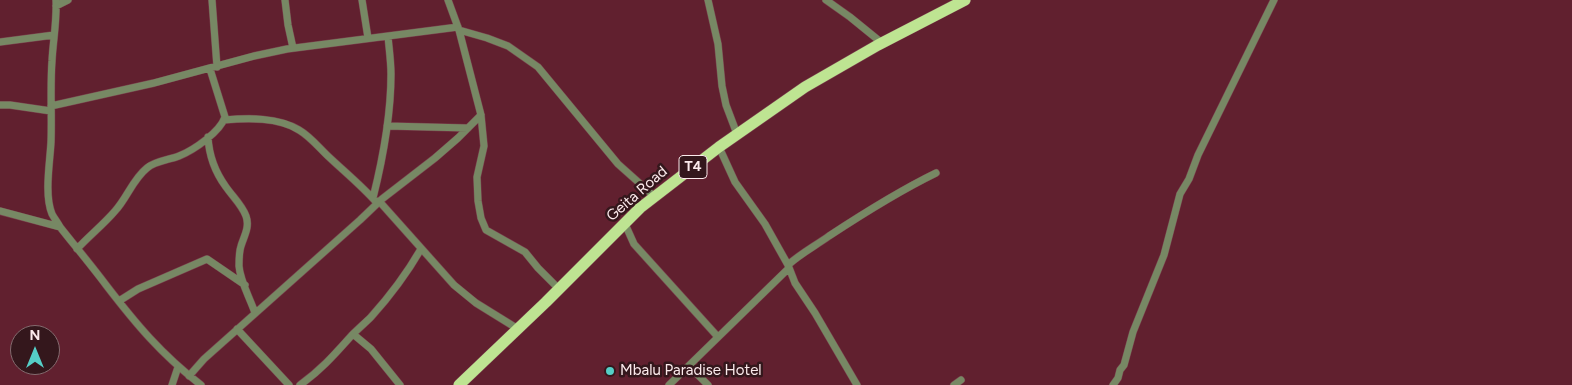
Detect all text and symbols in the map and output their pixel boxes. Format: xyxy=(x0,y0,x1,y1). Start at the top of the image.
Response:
road number: T4 xyxy=(679,156,707,178)
street label: Geita Road xyxy=(603,163,671,225)
north arrow xyxy=(10,325,60,375)
text: N xyxy=(30,327,40,344)
place label: Mbalu Paradise Hotel xyxy=(620,362,762,380)
marker: Mbalu Paradise Hotel xyxy=(604,365,616,377)

